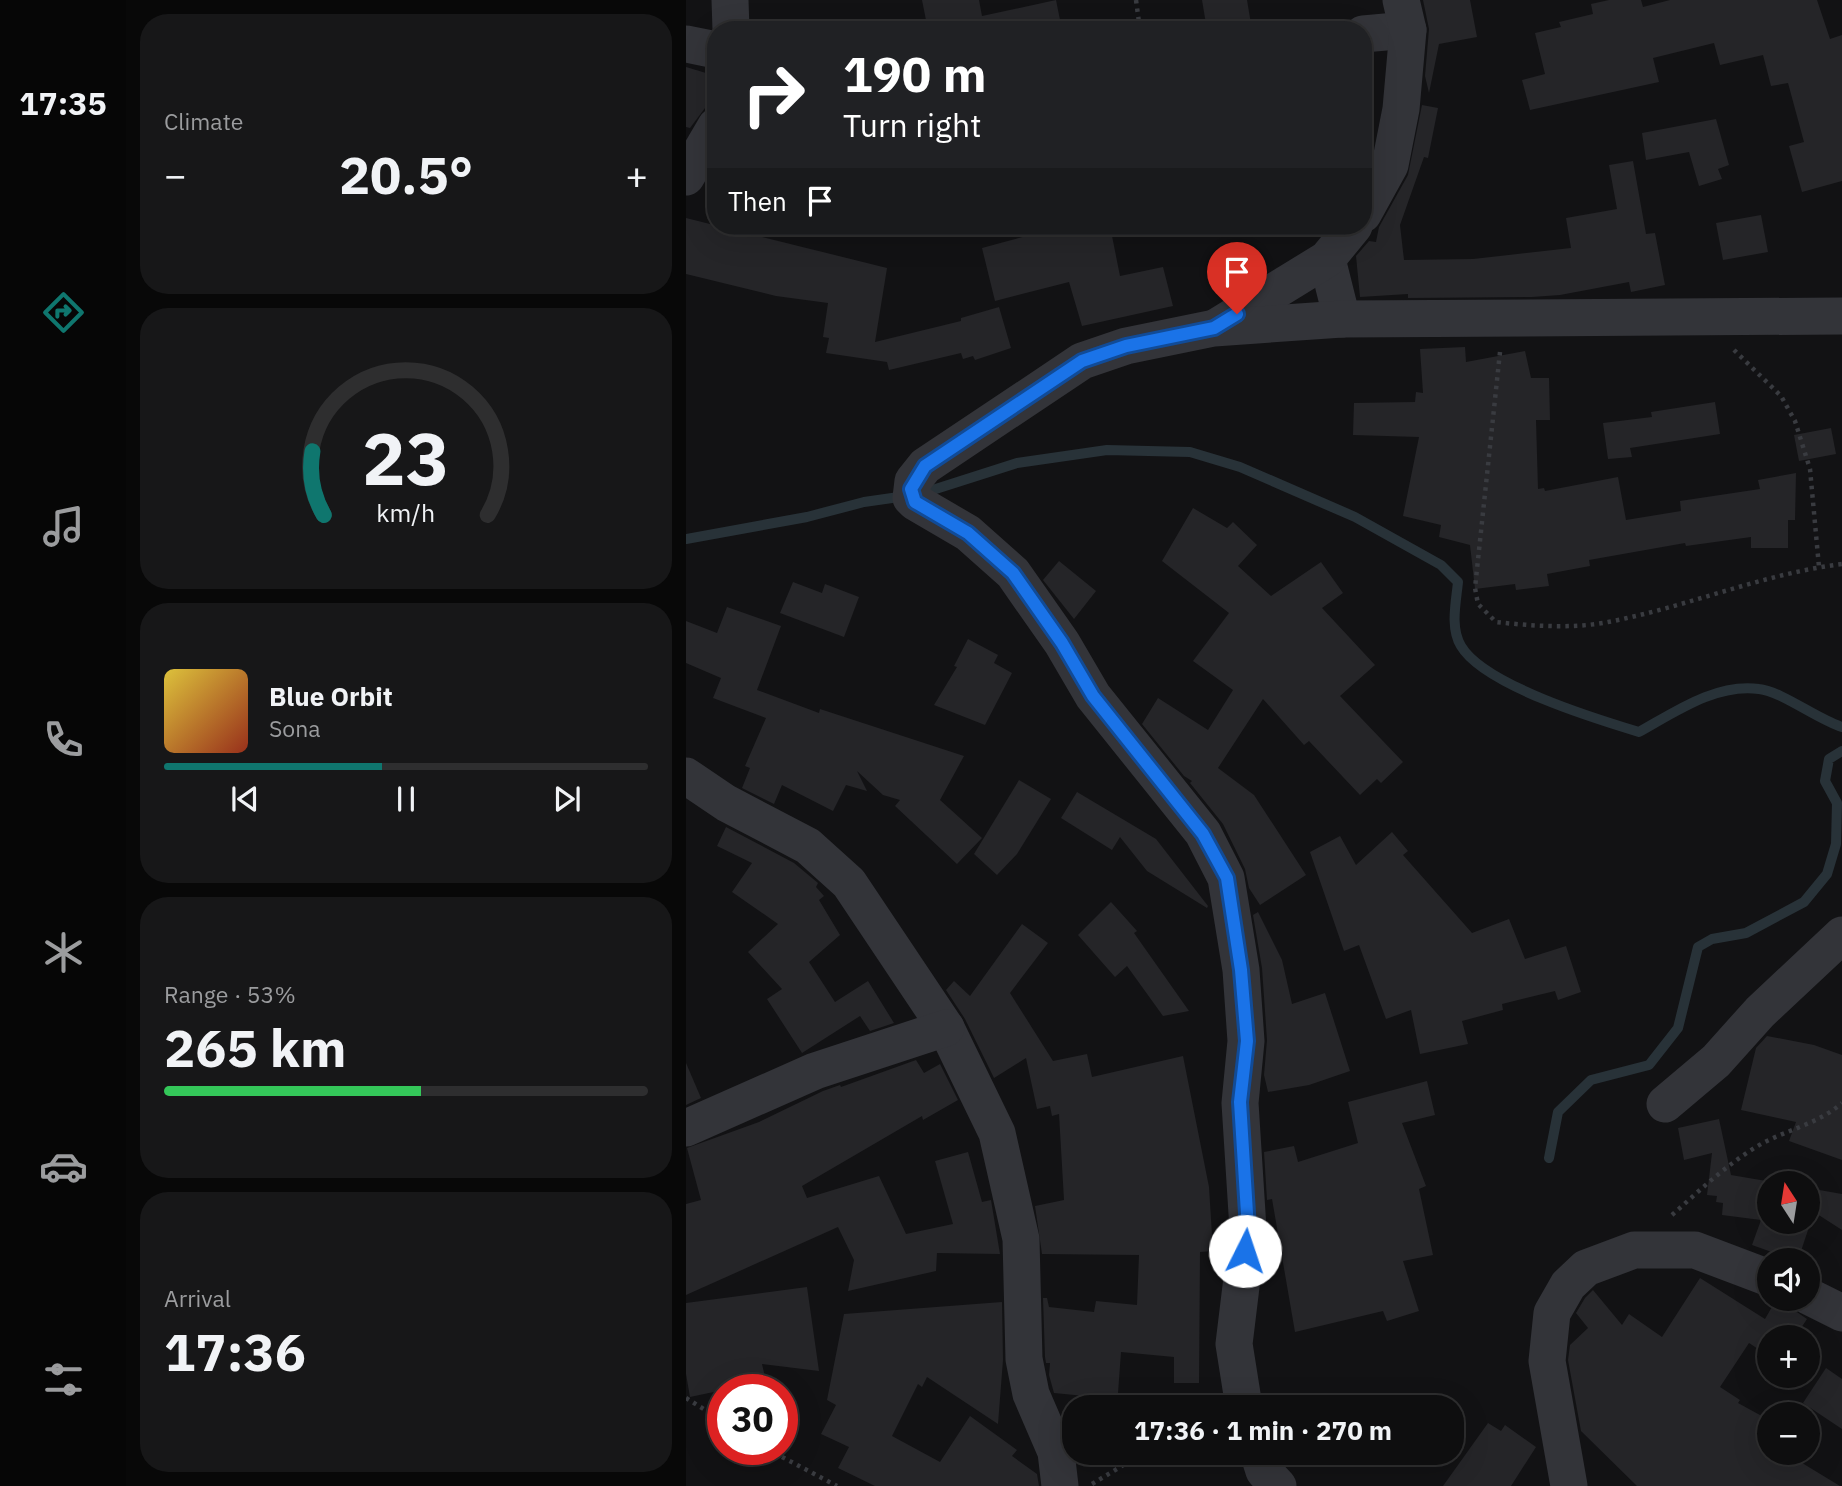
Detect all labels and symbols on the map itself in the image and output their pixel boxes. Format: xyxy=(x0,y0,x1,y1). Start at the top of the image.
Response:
pin xyxy=(1207,242,1267,314)
north arrow xyxy=(1757,1171,1820,1234)
position arrow xyxy=(1208,1214,1282,1288)
speed limit sign: 30 xyxy=(707,1374,798,1465)

